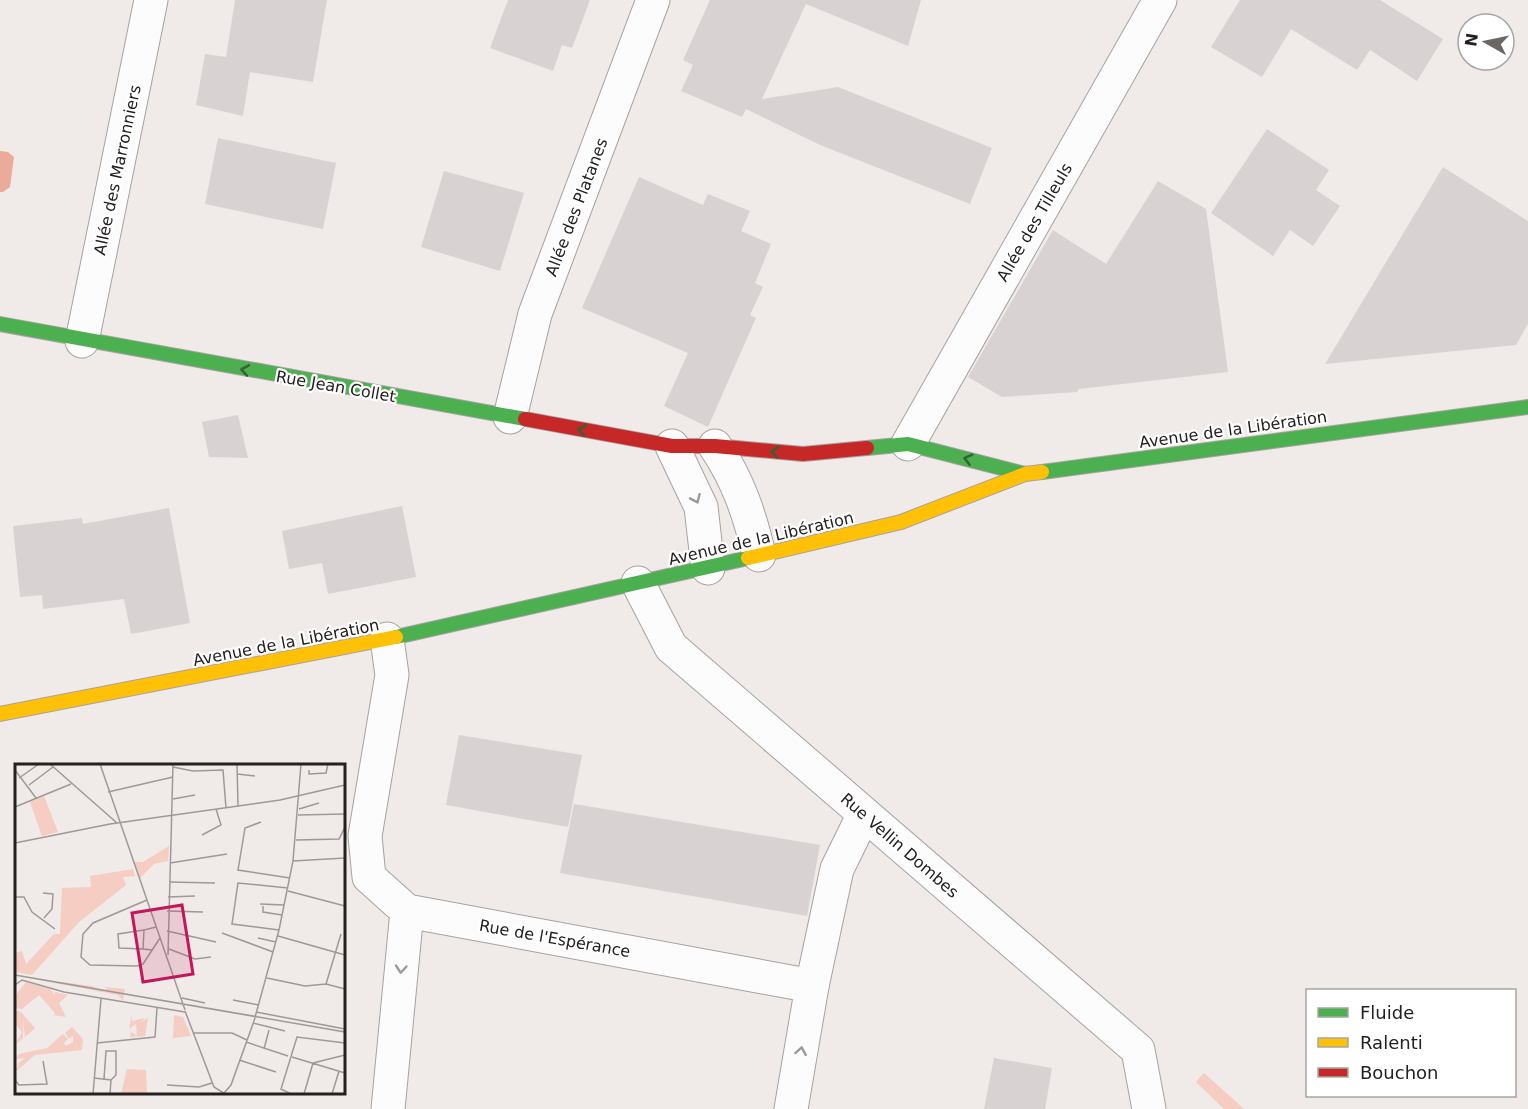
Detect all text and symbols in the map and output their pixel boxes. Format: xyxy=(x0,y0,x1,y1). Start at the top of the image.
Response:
north arrow xyxy=(1456,12,1516,72)
text: N xyxy=(1461,32,1482,48)
street label: Allée des Marronniers xyxy=(90,83,145,257)
street label: Allée des Platanes xyxy=(541,135,612,279)
street label: Allée des Tilleuls xyxy=(993,160,1076,285)
one-way arrow xyxy=(241,364,251,377)
street label: Rue Jean Collet xyxy=(275,367,397,406)
street label: Avenue de la Libération xyxy=(1138,407,1328,452)
one-way arrow xyxy=(577,424,587,437)
one-way arrow xyxy=(771,446,780,459)
one-way arrow xyxy=(963,454,973,467)
one-way arrow xyxy=(689,492,701,503)
street label: Avenue de la Libération xyxy=(667,508,855,569)
street label: Avenue de la Libération xyxy=(191,615,381,670)
inset map xyxy=(15,764,345,1094)
street label: Rue Vellin Dombes xyxy=(837,789,962,902)
street label: Rue de l'Espérance xyxy=(478,916,632,961)
one-way arrow xyxy=(395,964,408,973)
legend xyxy=(1306,989,1516,1097)
text: Fluide xyxy=(1360,1002,1414,1023)
text: Ralenti xyxy=(1360,1032,1423,1053)
one-way arrow xyxy=(794,1047,807,1057)
text: Bouchon xyxy=(1360,1062,1439,1083)

